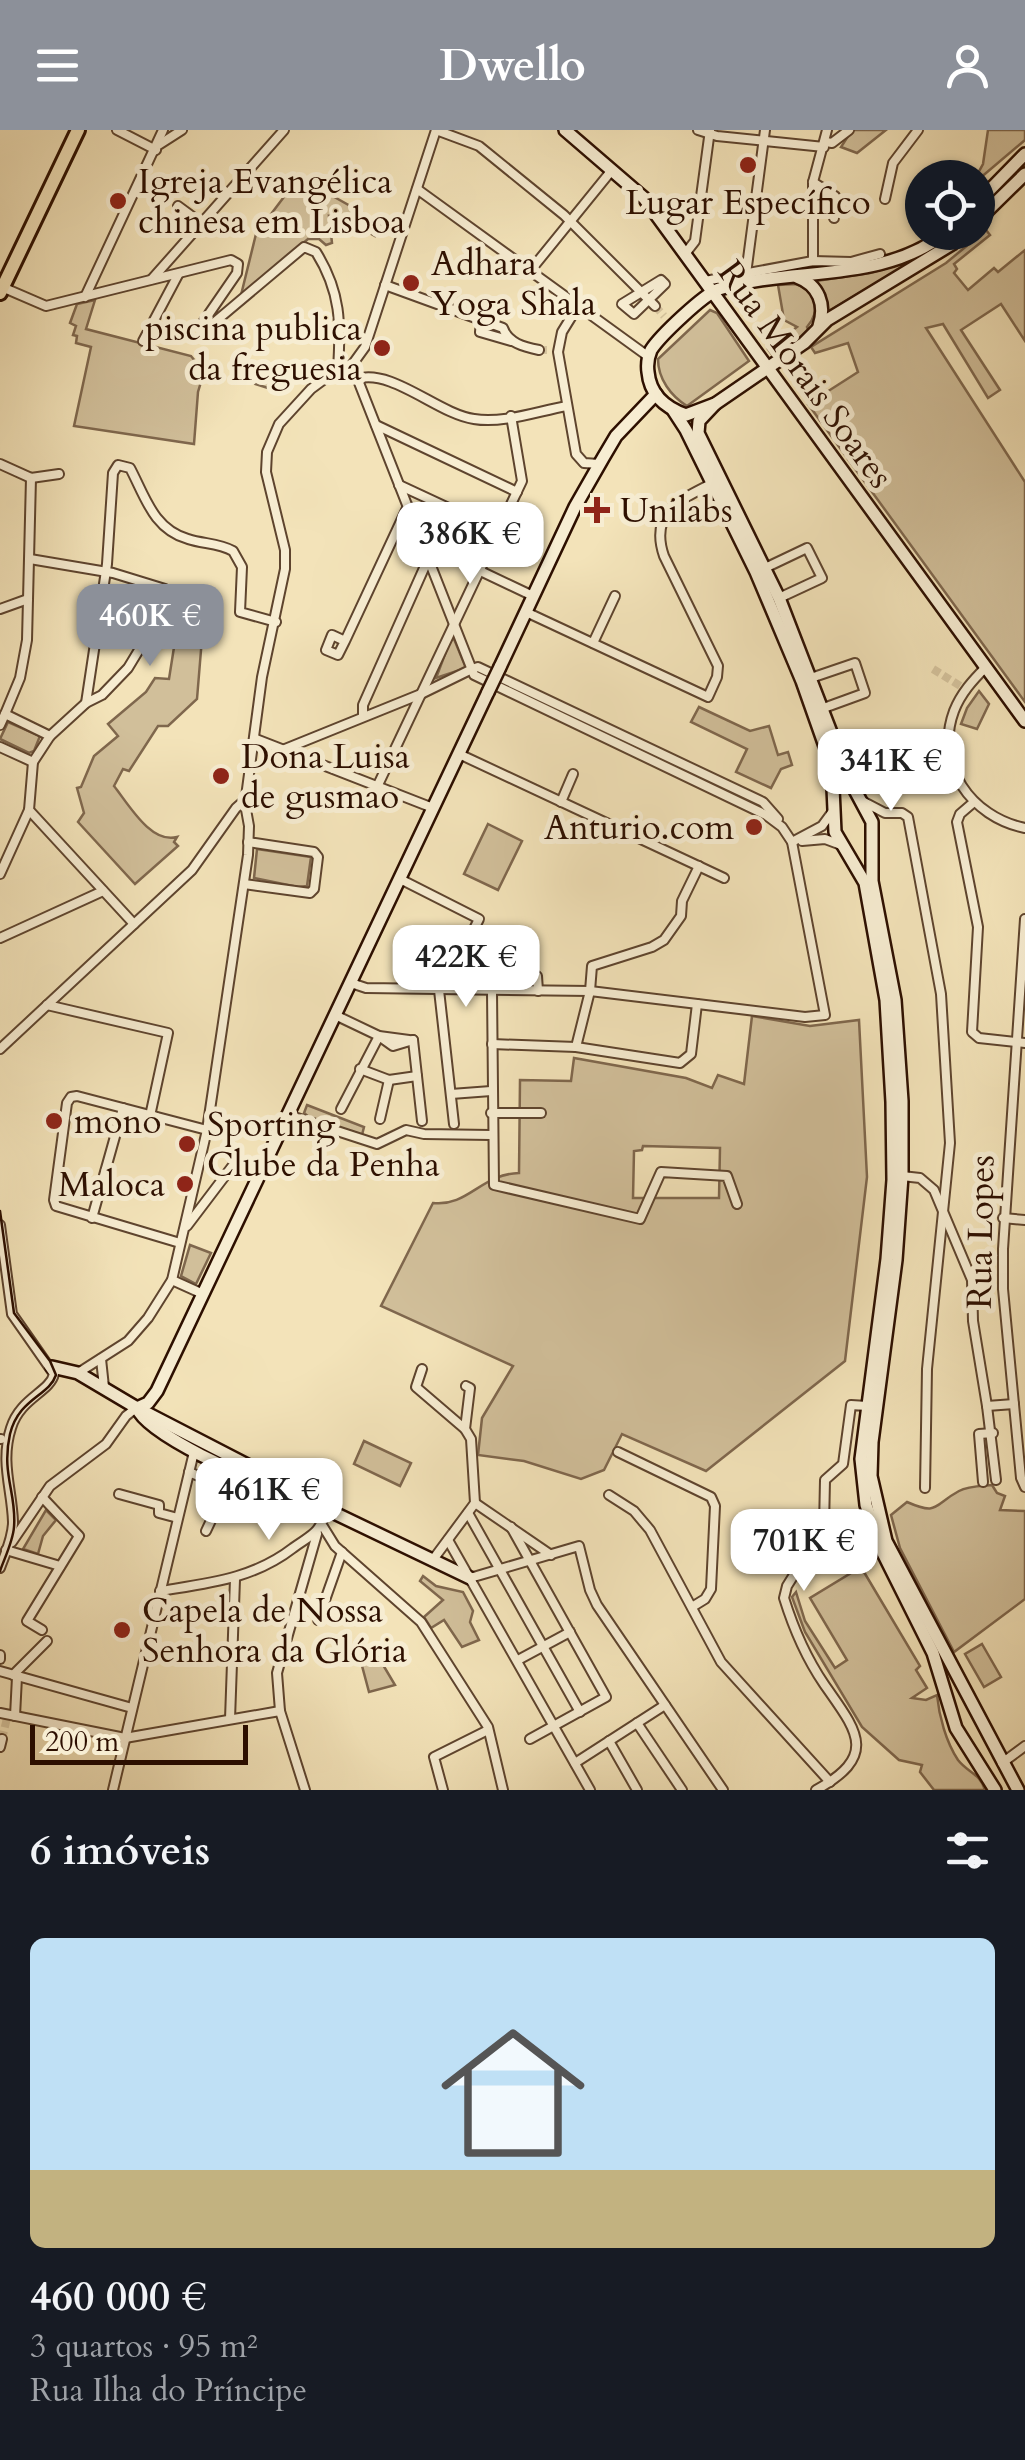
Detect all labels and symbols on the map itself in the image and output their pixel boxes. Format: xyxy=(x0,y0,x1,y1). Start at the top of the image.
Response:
marker: Lugar Específico xyxy=(737,154,759,176)
place label: Igreja Evangélica chinesa em Lisboa xyxy=(138,158,405,246)
place label: Lugar Específico xyxy=(625,179,871,227)
marker: Igreja Evangélica chinesa em Lisboa xyxy=(107,190,129,212)
place label: Adhara Yoga Shala xyxy=(431,240,596,328)
street label: Rua Morais Soares xyxy=(706,251,904,498)
marker: Adhara Yoga Shala xyxy=(400,272,422,294)
place label: piscina publica da freguesia xyxy=(145,305,362,393)
marker: piscina publica da freguesia xyxy=(371,337,393,359)
place label: Unilabs xyxy=(620,487,733,535)
marker: Unilabs xyxy=(584,497,610,523)
pin: 386K € xyxy=(389,502,551,587)
pin: 460K € xyxy=(69,584,231,669)
pin: 341K € xyxy=(810,729,972,814)
place label: Dona Luisa de gusmao xyxy=(241,733,410,821)
marker: Dona Luisa de gusmao xyxy=(210,765,232,787)
place label: Anturio.com xyxy=(544,804,734,852)
marker: Anturio.com xyxy=(743,816,765,838)
pin: 422K € xyxy=(385,925,547,1010)
place label: mono xyxy=(74,1098,161,1146)
place label: Sporting Clube da Penha xyxy=(207,1101,440,1189)
marker: mono xyxy=(43,1110,65,1132)
marker: Sporting Clube da Penha xyxy=(176,1133,198,1155)
street label: Rua Lopes xyxy=(956,1154,1006,1310)
place label: Maloca xyxy=(58,1161,165,1209)
marker: Maloca xyxy=(174,1173,196,1195)
pin: 461K € xyxy=(188,1458,350,1543)
pin: 701K € xyxy=(723,1509,885,1594)
place label: Capela de Nossa Senhora da Glória xyxy=(142,1587,407,1675)
marker: Capela de Nossa Senhora da Glória xyxy=(111,1619,133,1641)
scale bar xyxy=(30,1720,248,1764)

